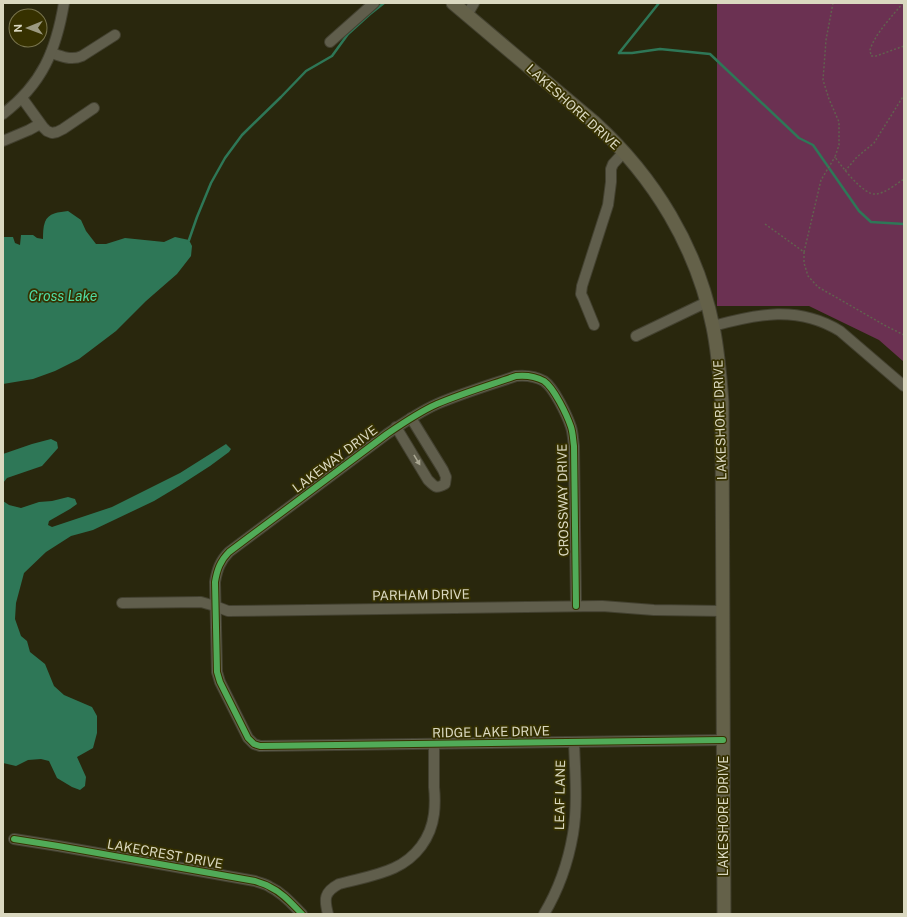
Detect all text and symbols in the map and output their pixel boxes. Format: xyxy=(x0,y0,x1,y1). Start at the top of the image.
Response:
north arrow xyxy=(8,8,48,48)
text: N xyxy=(12,24,24,33)
street label: LAKESHORE DRIVE xyxy=(523,61,623,153)
water label: Cross Lake xyxy=(29,288,98,304)
street label: LAKESHORE DRIVE xyxy=(710,360,730,480)
street label: LAKEWAY DRIVE xyxy=(290,422,380,496)
street label: CROSSWAY DRIVE xyxy=(555,444,571,556)
one-way arrow xyxy=(413,454,420,466)
street label: PARHAM DRIVE xyxy=(372,587,470,603)
street label: RIDGE LAKE DRIVE xyxy=(432,723,550,741)
street label: LAKESHORE DRIVE xyxy=(716,756,731,876)
street label: LEAF LANE xyxy=(552,760,568,830)
street label: LAKECREST DRIVE xyxy=(106,836,224,872)

